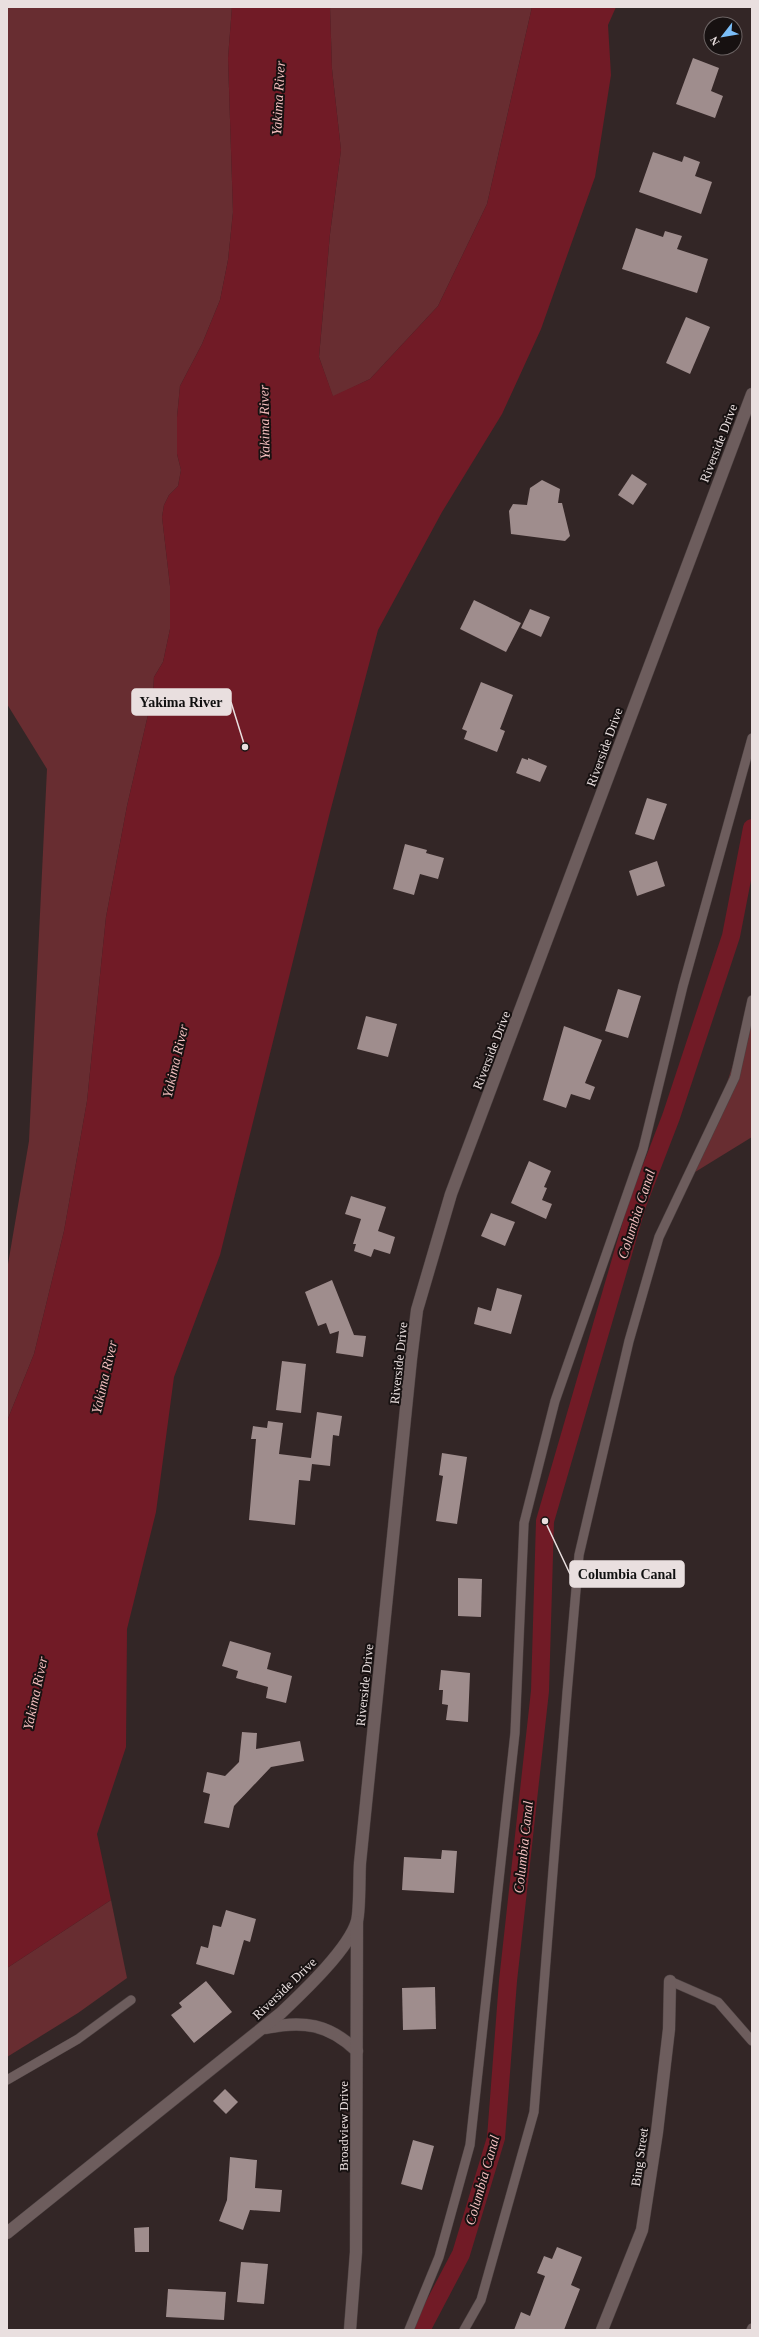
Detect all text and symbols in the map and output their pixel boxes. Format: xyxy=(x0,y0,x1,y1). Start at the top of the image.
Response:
north arrow xyxy=(703,16,743,56)
text: N xyxy=(707,35,722,48)
water label: Yakima River xyxy=(269,60,288,136)
water label: Yakima River xyxy=(256,384,273,459)
street label: Riverside Drive xyxy=(697,402,740,484)
callout: Yakima River xyxy=(132,689,231,715)
text: Yakima River xyxy=(140,695,222,710)
street label: Riverside Drive xyxy=(583,706,626,789)
street label: Riverside Drive xyxy=(470,1009,513,1091)
water label: Yakima River xyxy=(160,1023,191,1099)
water label: Columbia Canal xyxy=(615,1168,658,1261)
street label: Riverside Drive xyxy=(387,1321,410,1405)
water label: Yakima River xyxy=(89,1339,120,1415)
callout: Columbia Canal xyxy=(570,1561,684,1587)
text: Columbia Canal xyxy=(578,1567,676,1582)
street label: Riverside Drive xyxy=(353,1643,376,1727)
water label: Yakima River xyxy=(20,1655,51,1731)
water label: Columbia Canal xyxy=(511,1800,536,1894)
street label: Riverside Drive xyxy=(249,1954,319,2022)
street label: Broadview Drive xyxy=(336,2081,351,2171)
street label: Bing Street xyxy=(628,2127,651,2187)
water label: Columbia Canal xyxy=(462,2133,503,2227)

